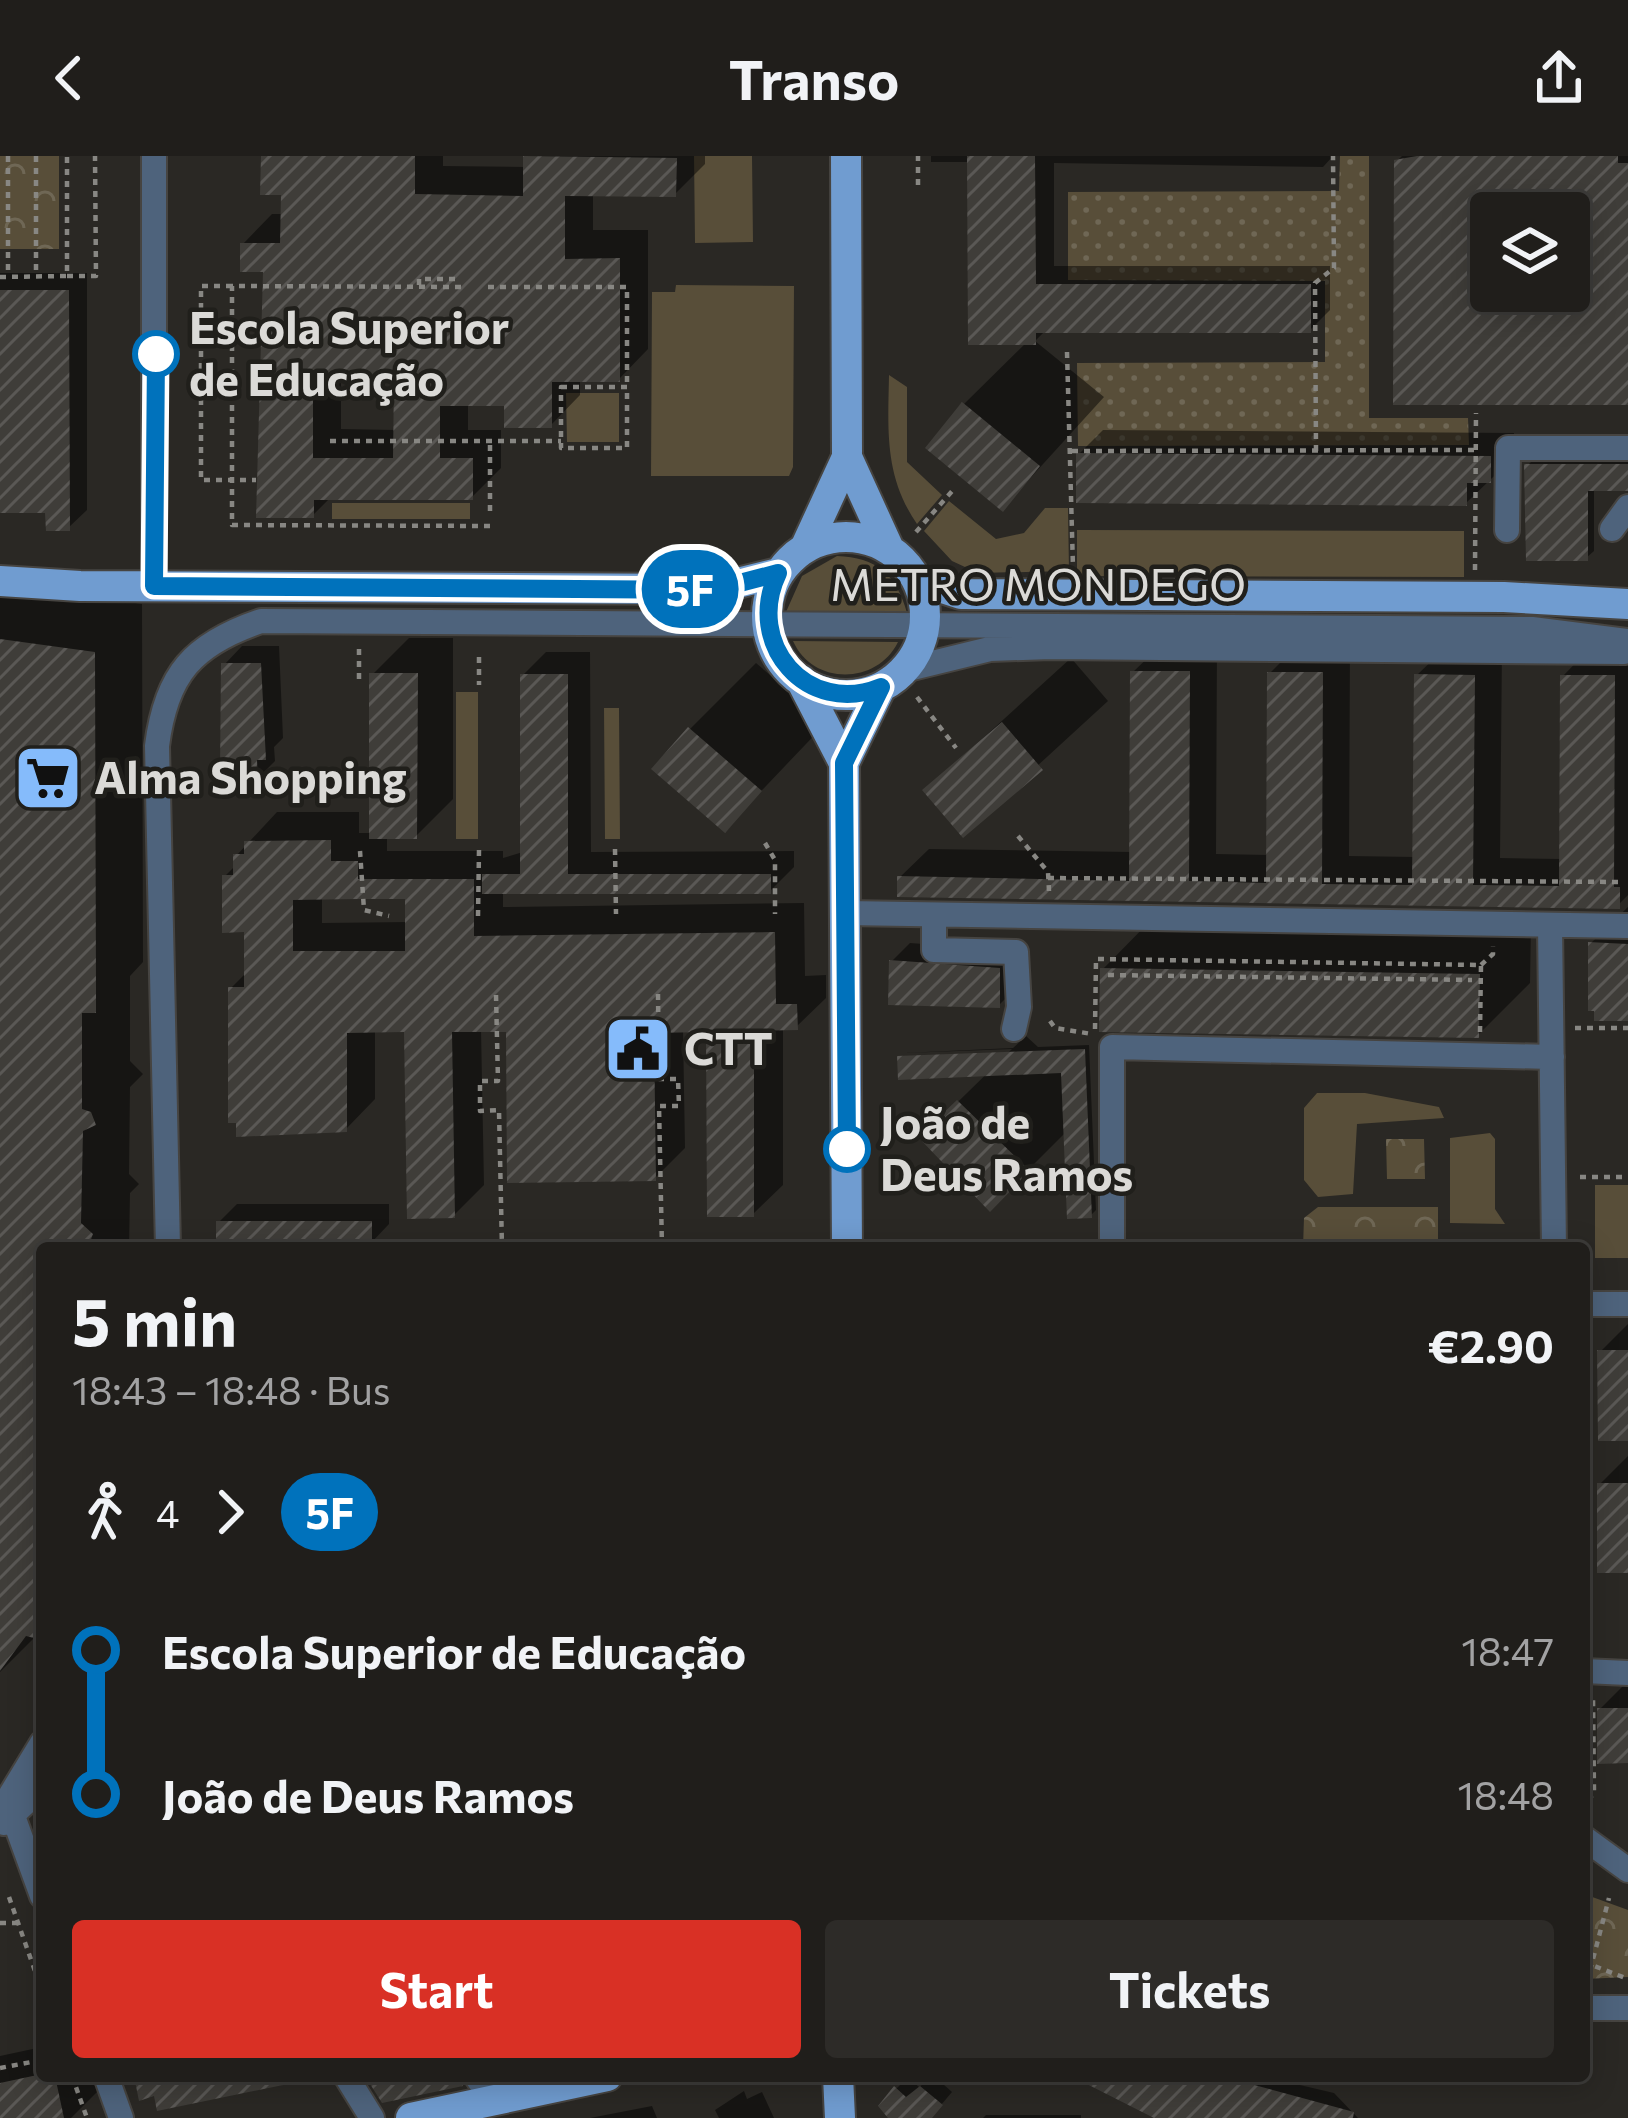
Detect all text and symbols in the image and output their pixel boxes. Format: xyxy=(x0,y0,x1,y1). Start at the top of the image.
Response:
icon: back xyxy=(36,45,102,111)
text: Transo xyxy=(729,45,899,111)
icon: share xyxy=(1526,45,1592,111)
map controls xyxy=(1470,192,1590,312)
button: layers xyxy=(1470,192,1590,312)
place label: Escola Superior de Educação xyxy=(189,298,509,406)
marker: Escola Superior de Educação xyxy=(134,332,178,376)
line badge: 5F xyxy=(636,550,744,628)
street label: METRO MONDEGO xyxy=(830,555,1246,610)
text: 5F xyxy=(666,563,714,615)
supermarket icon: Alma Shopping xyxy=(13,743,83,813)
place label: Alma Shopping xyxy=(94,748,407,803)
public building icon: CTT xyxy=(603,1014,673,1084)
place label: CTT xyxy=(684,1019,773,1074)
place label: João de Deus Ramos xyxy=(880,1093,1133,1200)
marker: João de Deus Ramos xyxy=(825,1127,869,1171)
text: 5 min xyxy=(72,1279,237,1360)
text: €2.90 xyxy=(1428,1317,1554,1372)
text: 18:43 – 18:48 · Bus xyxy=(72,1365,391,1413)
icon: walk xyxy=(72,1479,138,1545)
icon: forward xyxy=(197,1479,263,1545)
text: 5F xyxy=(305,1486,354,1538)
text: 4 xyxy=(156,1488,179,1536)
text: Escola Superior de Educação xyxy=(162,1623,746,1678)
text: 18:47 xyxy=(1461,1626,1554,1674)
text: João de Deus Ramos xyxy=(162,1767,574,1822)
text: 18:48 xyxy=(1457,1770,1554,1818)
button: Start xyxy=(72,1920,801,2058)
button: Tickets xyxy=(825,1920,1554,2058)

